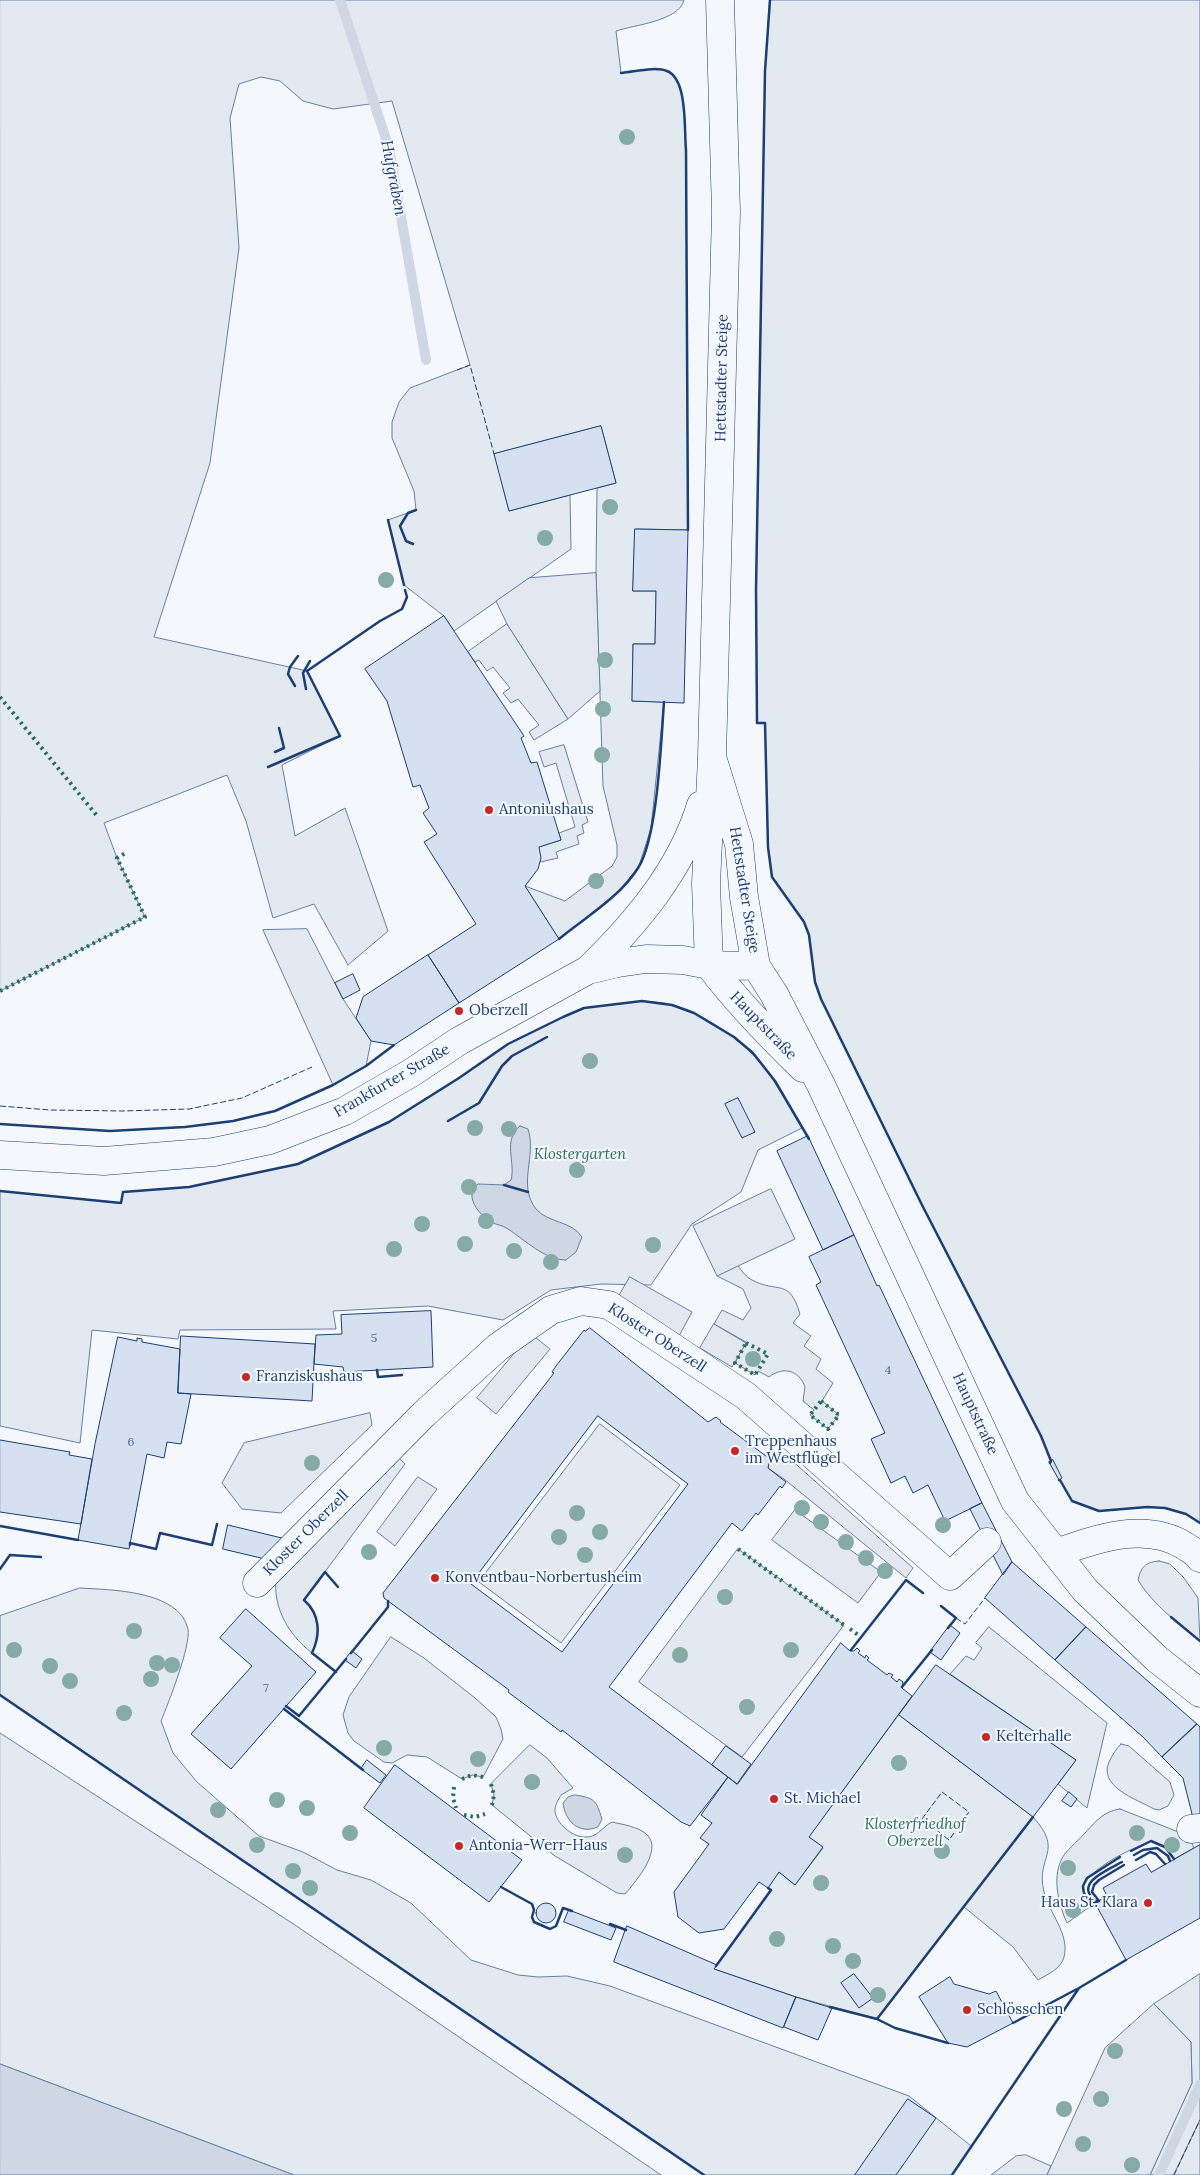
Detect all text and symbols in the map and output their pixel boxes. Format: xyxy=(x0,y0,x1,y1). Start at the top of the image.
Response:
water label: Hufgraben xyxy=(376,139,410,217)
street label: Hettstadter Steige xyxy=(712,314,732,442)
place label: Antoniushaus xyxy=(499,801,594,819)
marker: Antoniushaus xyxy=(483,804,495,816)
street label: Hettstadter Steige xyxy=(725,825,763,955)
street label: Hauptstraße xyxy=(726,988,800,1064)
place label: Oberzell xyxy=(469,1002,528,1020)
marker: Oberzell xyxy=(453,1005,465,1017)
street label: Frankfurter Straße xyxy=(331,1040,453,1122)
park label: Klostergarten xyxy=(534,1146,626,1164)
street label: Kloster Oberzell xyxy=(604,1300,710,1376)
house number: 5 xyxy=(371,1332,377,1346)
house number: 4 xyxy=(885,1364,891,1378)
place label: Franziskushaus xyxy=(256,1368,363,1386)
street label: Hauptstraße xyxy=(948,1370,1002,1458)
marker: Franziskushaus xyxy=(240,1371,252,1383)
place label: Treppenhaus im Westflügel xyxy=(745,1433,841,1468)
house number: 6 xyxy=(128,1436,134,1450)
marker: Treppenhaus im Westflügel xyxy=(729,1445,741,1457)
street label: Kloster Oberzell xyxy=(259,1486,353,1580)
place label: Konventbau-Norbertusheim xyxy=(445,1569,642,1587)
marker: Konventbau-Norbertusheim xyxy=(429,1572,441,1584)
house number: 7 xyxy=(263,1682,269,1696)
place label: Kelterhalle xyxy=(996,1728,1072,1746)
marker: Kelterhalle xyxy=(980,1731,992,1743)
place label: St. Michael xyxy=(784,1790,861,1808)
marker: St. Michael xyxy=(768,1793,780,1805)
park label: Klosterfriedhof Oberzell xyxy=(864,1816,966,1851)
place label: Antonia-Werr-Haus xyxy=(469,1837,607,1855)
marker: Antonia-Werr-Haus xyxy=(453,1840,465,1852)
place label: Haus St. Klara xyxy=(1041,1894,1138,1912)
marker: Haus St. Klara xyxy=(1142,1897,1154,1909)
place label: Schlösschen xyxy=(977,2001,1063,2019)
marker: Schlösschen xyxy=(961,2004,973,2016)

